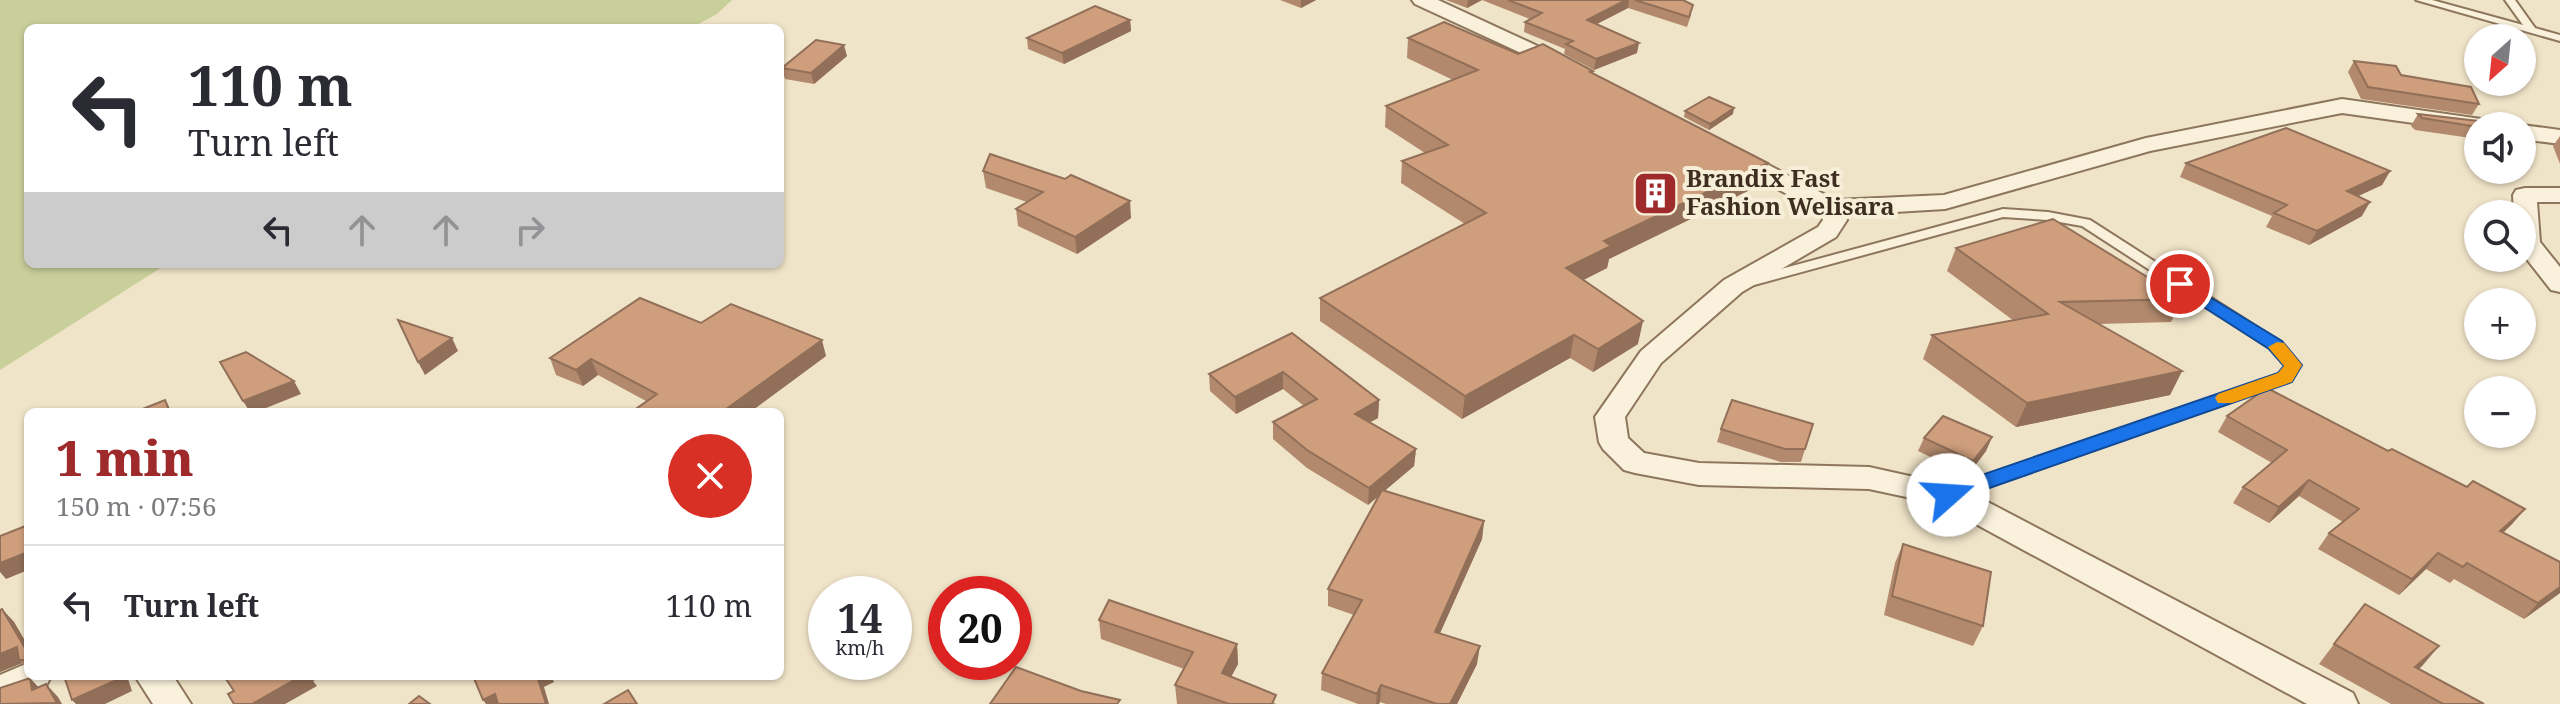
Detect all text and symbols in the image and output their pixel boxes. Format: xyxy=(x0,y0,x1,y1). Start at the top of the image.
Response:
north arrow xyxy=(2464,24,2536,96)
map controls xyxy=(2464,24,2536,448)
text: 110 m xyxy=(188,46,353,122)
icon: left xyxy=(56,56,160,160)
button: sound xyxy=(2464,112,2536,184)
text: Turn left xyxy=(188,118,339,167)
place label: Brandix Fast Fashion Welisara xyxy=(1686,161,1895,222)
building icon: Brandix Fast Fashion Welisara xyxy=(1631,169,1679,217)
button: search xyxy=(2464,200,2536,272)
icon: left xyxy=(256,208,300,252)
icon: ahead xyxy=(340,208,384,252)
icon: ahead xyxy=(424,208,468,252)
icon: right xyxy=(508,208,552,252)
pin xyxy=(2146,250,2214,318)
icon: arrive xyxy=(2158,262,2202,306)
button: + xyxy=(2464,288,2536,360)
button: − xyxy=(2464,376,2536,448)
text: 1 min xyxy=(56,425,194,490)
button: close xyxy=(668,434,752,518)
position arrow xyxy=(1906,453,1990,537)
text: 150 m · 07:56 xyxy=(56,488,217,524)
speed limit sign: 20 xyxy=(928,576,1032,680)
icon: left xyxy=(56,583,100,627)
text: Turn left xyxy=(124,585,259,626)
text: 110 m xyxy=(666,585,752,626)
text: 14 xyxy=(837,590,883,645)
text: km/h xyxy=(835,634,885,661)

